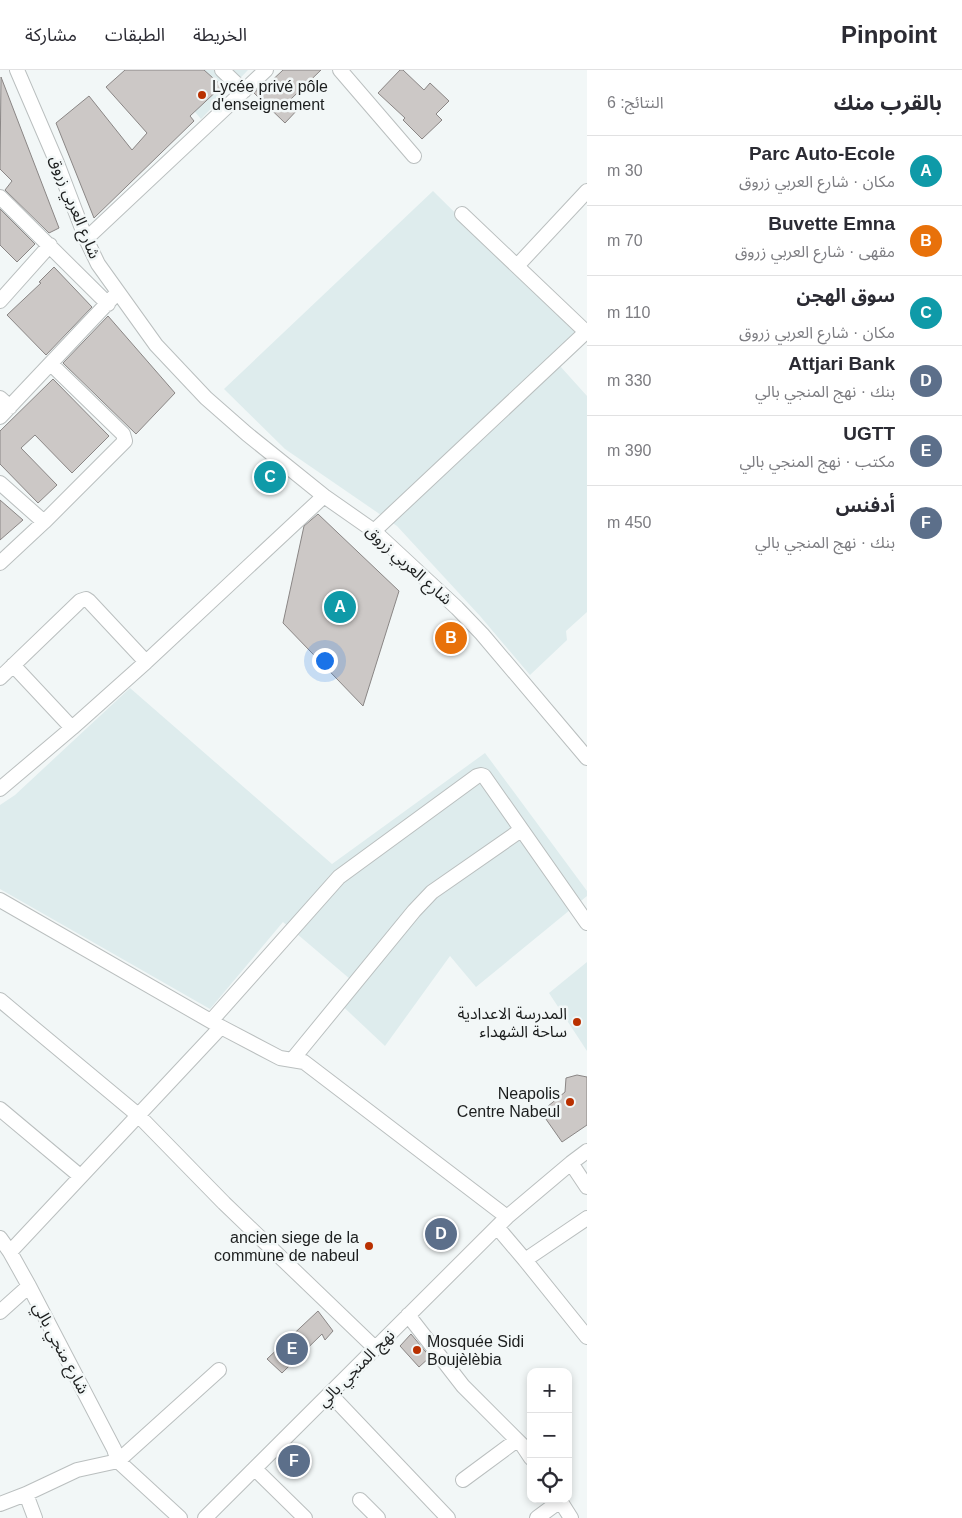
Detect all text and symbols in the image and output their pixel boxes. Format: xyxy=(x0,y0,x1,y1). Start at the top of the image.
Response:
text: Pinpoint xyxy=(841,21,937,48)
text: مشاركة xyxy=(25,25,77,45)
text: الطبقات xyxy=(105,25,165,45)
text: الخريطة xyxy=(193,25,247,45)
place label: Lycée privé pôle d'enseignement xyxy=(212,78,328,113)
marker: Lycée privé pôle d'enseignement xyxy=(196,89,208,101)
text: بالقرب منك xyxy=(834,91,942,114)
text: النتائج: 6 xyxy=(607,94,664,111)
text: Parc Auto-Ecole xyxy=(749,143,895,164)
street label: شارع العربي زروق xyxy=(43,153,103,262)
text: 30 m xyxy=(607,162,643,179)
text: A xyxy=(920,162,932,179)
text: مكان · شارع العربي زروق xyxy=(739,173,895,190)
text: Buvette Emna xyxy=(768,213,895,234)
text: 70 m xyxy=(607,232,643,249)
text: B xyxy=(920,232,932,249)
text: مقهى · شارع العربي زروق xyxy=(735,243,895,260)
text: سوق الهجن xyxy=(797,285,895,306)
text: 110 m xyxy=(607,304,650,321)
text: C xyxy=(920,304,932,321)
text: مكان · شارع العربي زروق xyxy=(739,324,895,341)
text: Attjari Bank xyxy=(788,353,895,374)
text: 330 m xyxy=(607,372,651,389)
text: D xyxy=(920,372,932,389)
text: بنك · نهج المنجي بالي xyxy=(755,383,895,400)
text: UGTT xyxy=(843,423,895,444)
text: 390 m xyxy=(607,442,651,459)
text: E xyxy=(921,442,931,459)
text: مكتب · نهج المنجي بالي xyxy=(740,453,895,470)
pin: C xyxy=(254,458,286,496)
text: أدفنس xyxy=(836,495,895,516)
text: 450 m xyxy=(607,514,651,531)
text: F xyxy=(921,514,931,531)
street label: شارع العربي زروق xyxy=(360,522,455,611)
text: بنك · نهج المنجي بالي xyxy=(755,534,895,551)
pin: A xyxy=(324,588,356,626)
pin: B xyxy=(435,619,467,657)
your location xyxy=(312,648,338,674)
place label: المدرسة الاعدادية ساحة الشهداء xyxy=(457,1005,567,1041)
marker: المدرسة الاعدادية ساحة الشهداء xyxy=(571,1016,583,1028)
place label: Neapolis Centre Nabeul xyxy=(457,1085,560,1120)
marker: Neapolis Centre Nabeul xyxy=(564,1096,576,1108)
pin: D xyxy=(425,1215,457,1253)
place label: ancien siege de la commune de nabeul xyxy=(214,1229,359,1264)
marker: ancien siege de la commune de nabeul xyxy=(363,1240,375,1252)
street label: شارع منجي بالي xyxy=(26,1299,92,1398)
street label: نهج المنجي بالي xyxy=(314,1326,401,1413)
pin: E xyxy=(276,1330,308,1368)
place label: Mosquée Sidi Boujèlèbia xyxy=(427,1333,524,1368)
marker: Mosquée Sidi Boujèlèbia xyxy=(411,1344,423,1356)
map controls xyxy=(527,1368,572,1503)
button: + xyxy=(527,1368,572,1413)
button: − xyxy=(527,1413,572,1458)
pin: F xyxy=(278,1442,310,1480)
button: locate xyxy=(527,1458,572,1503)

